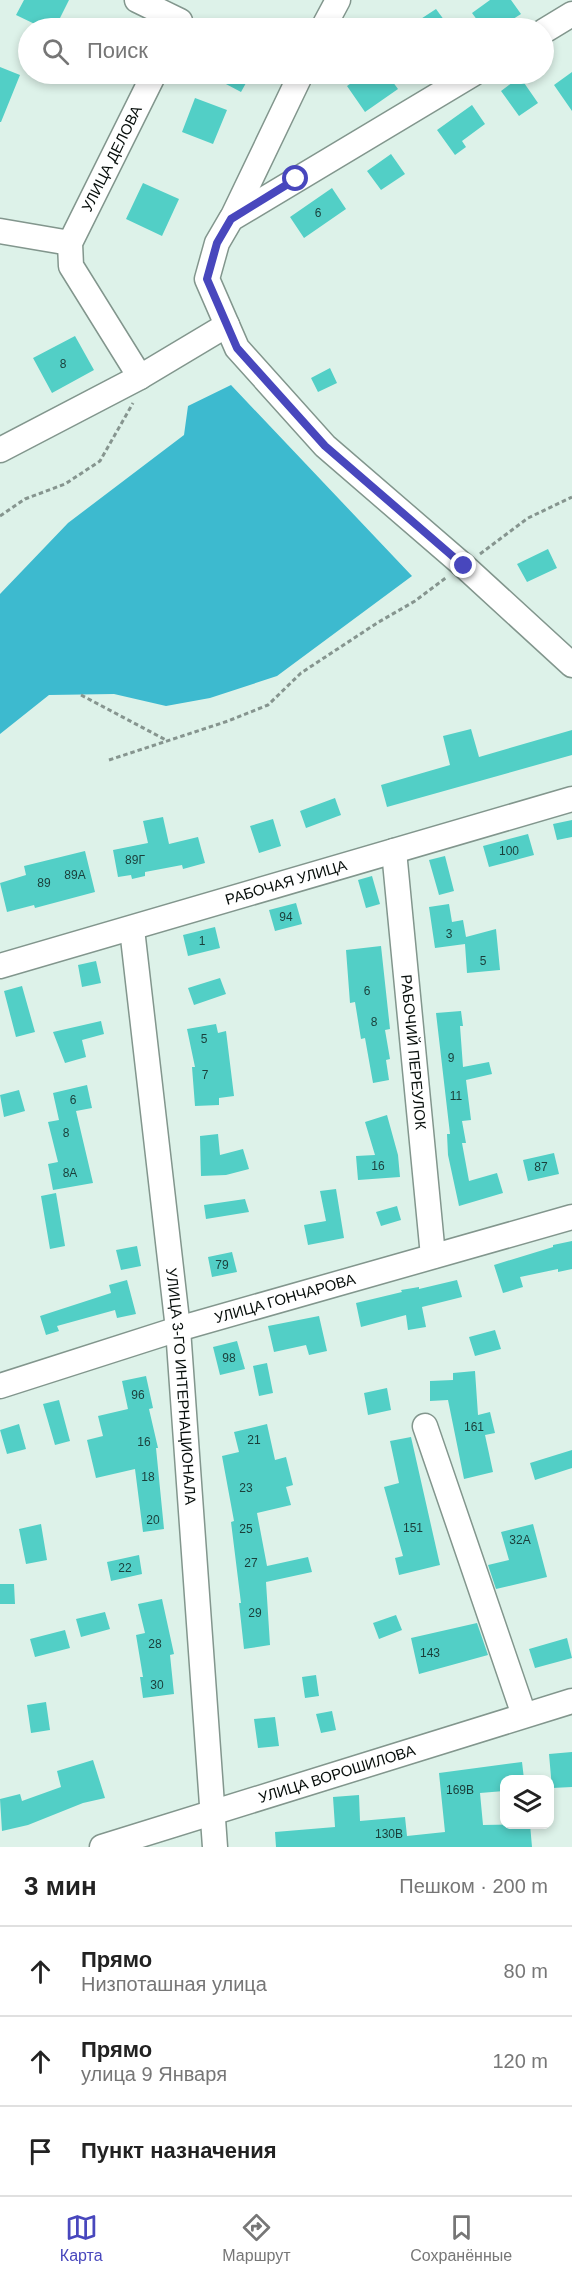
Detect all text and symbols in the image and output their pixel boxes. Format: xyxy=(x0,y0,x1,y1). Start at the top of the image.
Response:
search box xyxy=(18,18,554,84)
icon: search xyxy=(39,35,72,68)
text: Поиск xyxy=(87,38,148,63)
street label: УЛИЦА ДЕЛОВА xyxy=(78,103,145,214)
route start xyxy=(282,165,308,191)
house number: 6 xyxy=(315,206,322,220)
house number: 8 xyxy=(60,357,67,371)
route end xyxy=(450,552,476,578)
house number: 100 xyxy=(499,844,519,858)
house number: 89Г xyxy=(125,853,145,867)
street label: РАБОЧАЯ УЛИЦА xyxy=(223,856,349,908)
house number: 89А xyxy=(64,868,86,882)
house number: 89 xyxy=(37,876,51,890)
house number: 94 xyxy=(279,910,293,924)
house number: 3 xyxy=(446,927,453,941)
house number: 1 xyxy=(199,934,206,948)
house number: 5 xyxy=(480,954,487,968)
street label: РАБОЧИЙ ПЕРЕУЛОК xyxy=(398,974,430,1131)
house number: 6 xyxy=(364,984,371,998)
house number: 8 xyxy=(371,1015,378,1029)
house number: 5 xyxy=(201,1032,208,1046)
house number: 9 xyxy=(448,1051,455,1065)
house number: 7 xyxy=(202,1068,209,1082)
house number: 11 xyxy=(450,1089,463,1103)
house number: 6 xyxy=(70,1093,77,1107)
house number: 8 xyxy=(63,1126,70,1140)
house number: 16 xyxy=(371,1159,385,1173)
house number: 87 xyxy=(534,1160,548,1174)
house number: 8А xyxy=(63,1166,77,1180)
house number: 79 xyxy=(215,1258,229,1272)
street label: УЛИЦА 3-ГО ИНТЕРНАЦИОНАЛА xyxy=(163,1267,200,1505)
street label: УЛИЦА ГОНЧАРОВА xyxy=(212,1270,357,1326)
house number: 98 xyxy=(222,1351,236,1365)
house number: 96 xyxy=(131,1388,145,1402)
house number: 161 xyxy=(464,1420,484,1434)
house number: 21 xyxy=(247,1433,261,1447)
house number: 16 xyxy=(137,1435,151,1449)
house number: 18 xyxy=(141,1470,155,1484)
house number: 23 xyxy=(239,1481,253,1495)
house number: 20 xyxy=(146,1513,160,1527)
house number: 151 xyxy=(403,1521,423,1535)
house number: 25 xyxy=(239,1522,253,1536)
house number: 32А xyxy=(509,1533,531,1547)
house number: 27 xyxy=(244,1556,258,1570)
house number: 22 xyxy=(118,1561,132,1575)
house number: 29 xyxy=(248,1606,262,1620)
house number: 28 xyxy=(148,1637,162,1651)
house number: 143 xyxy=(420,1646,440,1660)
house number: 30 xyxy=(150,1678,164,1692)
street label: УЛИЦА ВОРОШИЛОВА xyxy=(256,1741,417,1806)
map controls xyxy=(500,1775,554,1829)
button: layers xyxy=(500,1775,554,1829)
house number: 169В xyxy=(446,1783,474,1797)
house number: 130В xyxy=(375,1827,403,1841)
text: 3 мин xyxy=(24,1871,97,1901)
text: Пешком · 200 m xyxy=(399,1875,548,1897)
text: Прямо xyxy=(81,1947,152,1972)
icon: ahead xyxy=(24,1955,57,1988)
text: 80 m xyxy=(504,1960,548,1982)
text: Низпоташная улица xyxy=(81,1973,267,1995)
text: Прямо xyxy=(81,2037,152,2062)
icon: ahead xyxy=(24,2045,57,2078)
text: 120 m xyxy=(492,2050,548,2072)
text: улица 9 Января xyxy=(81,2063,227,2085)
icon: arrive xyxy=(24,2135,57,2168)
text: Пункт назначения xyxy=(81,2138,277,2163)
tab: Карта xyxy=(60,2211,103,2265)
tab: Маршрут xyxy=(222,2211,291,2265)
tab: Сохранённые xyxy=(410,2211,512,2265)

